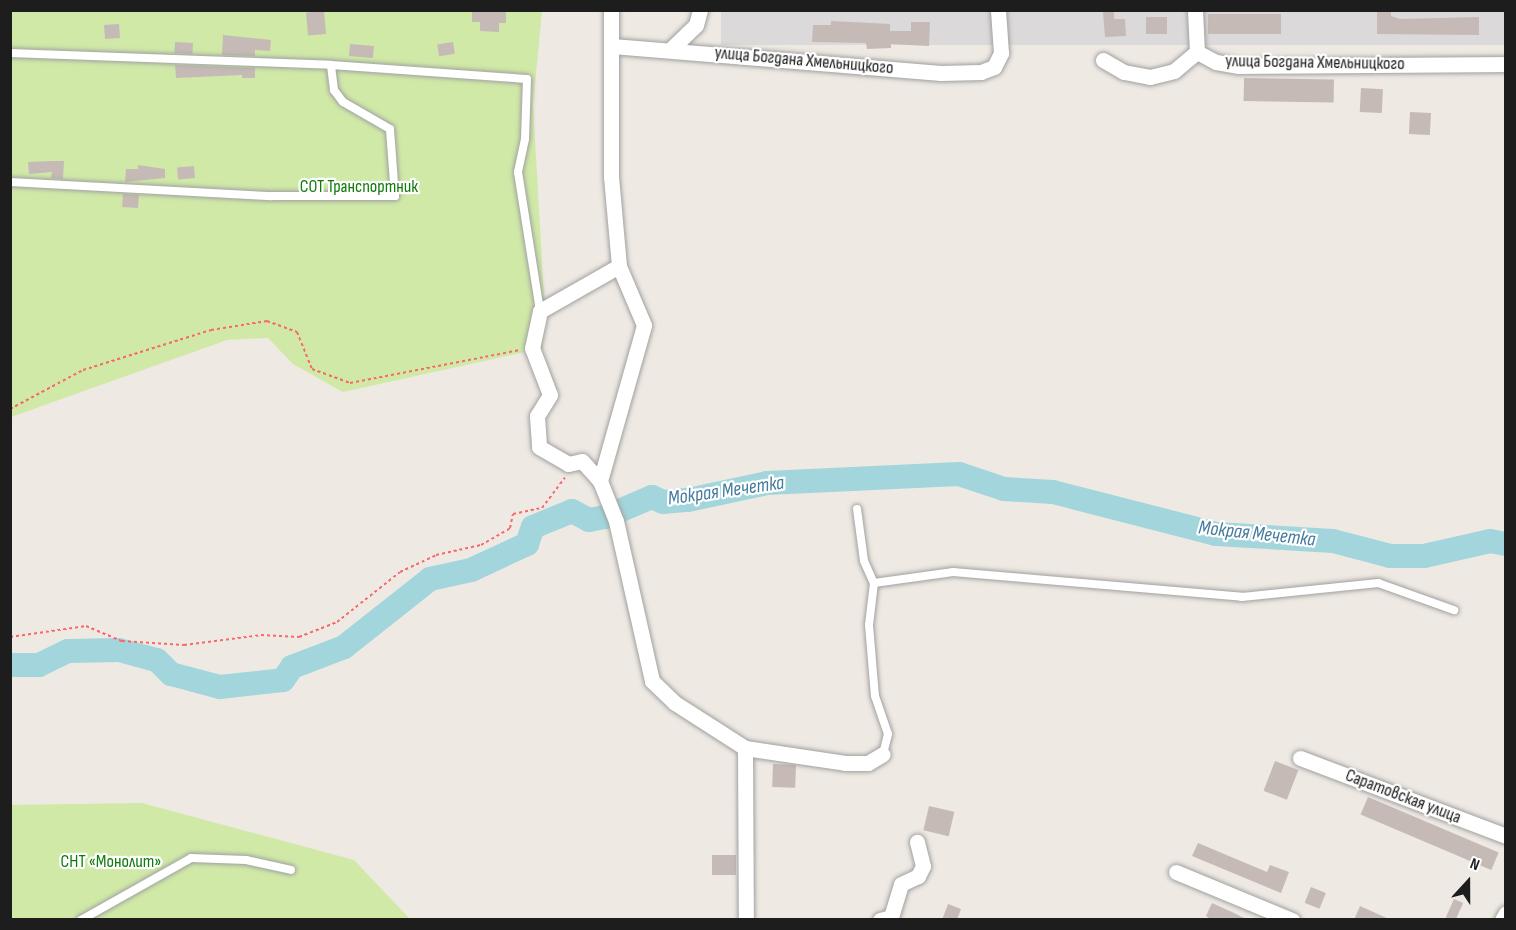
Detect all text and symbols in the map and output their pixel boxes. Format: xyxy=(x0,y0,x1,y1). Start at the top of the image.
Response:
street label: улица Богдана Хмельницкого xyxy=(714,42,894,80)
street label: улица Богдана Хмельницкого xyxy=(1225,51,1405,75)
park label: СОТ Транспортник xyxy=(300,176,418,198)
water label: Мокрая Мечетка xyxy=(666,471,786,511)
water label: Мокрая Мечетка xyxy=(1197,516,1317,552)
street label: Саратовская улица xyxy=(1342,765,1464,829)
park label: СНТ «Монолит» xyxy=(61,851,161,873)
north arrow xyxy=(1438,852,1498,912)
text: N xyxy=(1467,854,1482,875)

